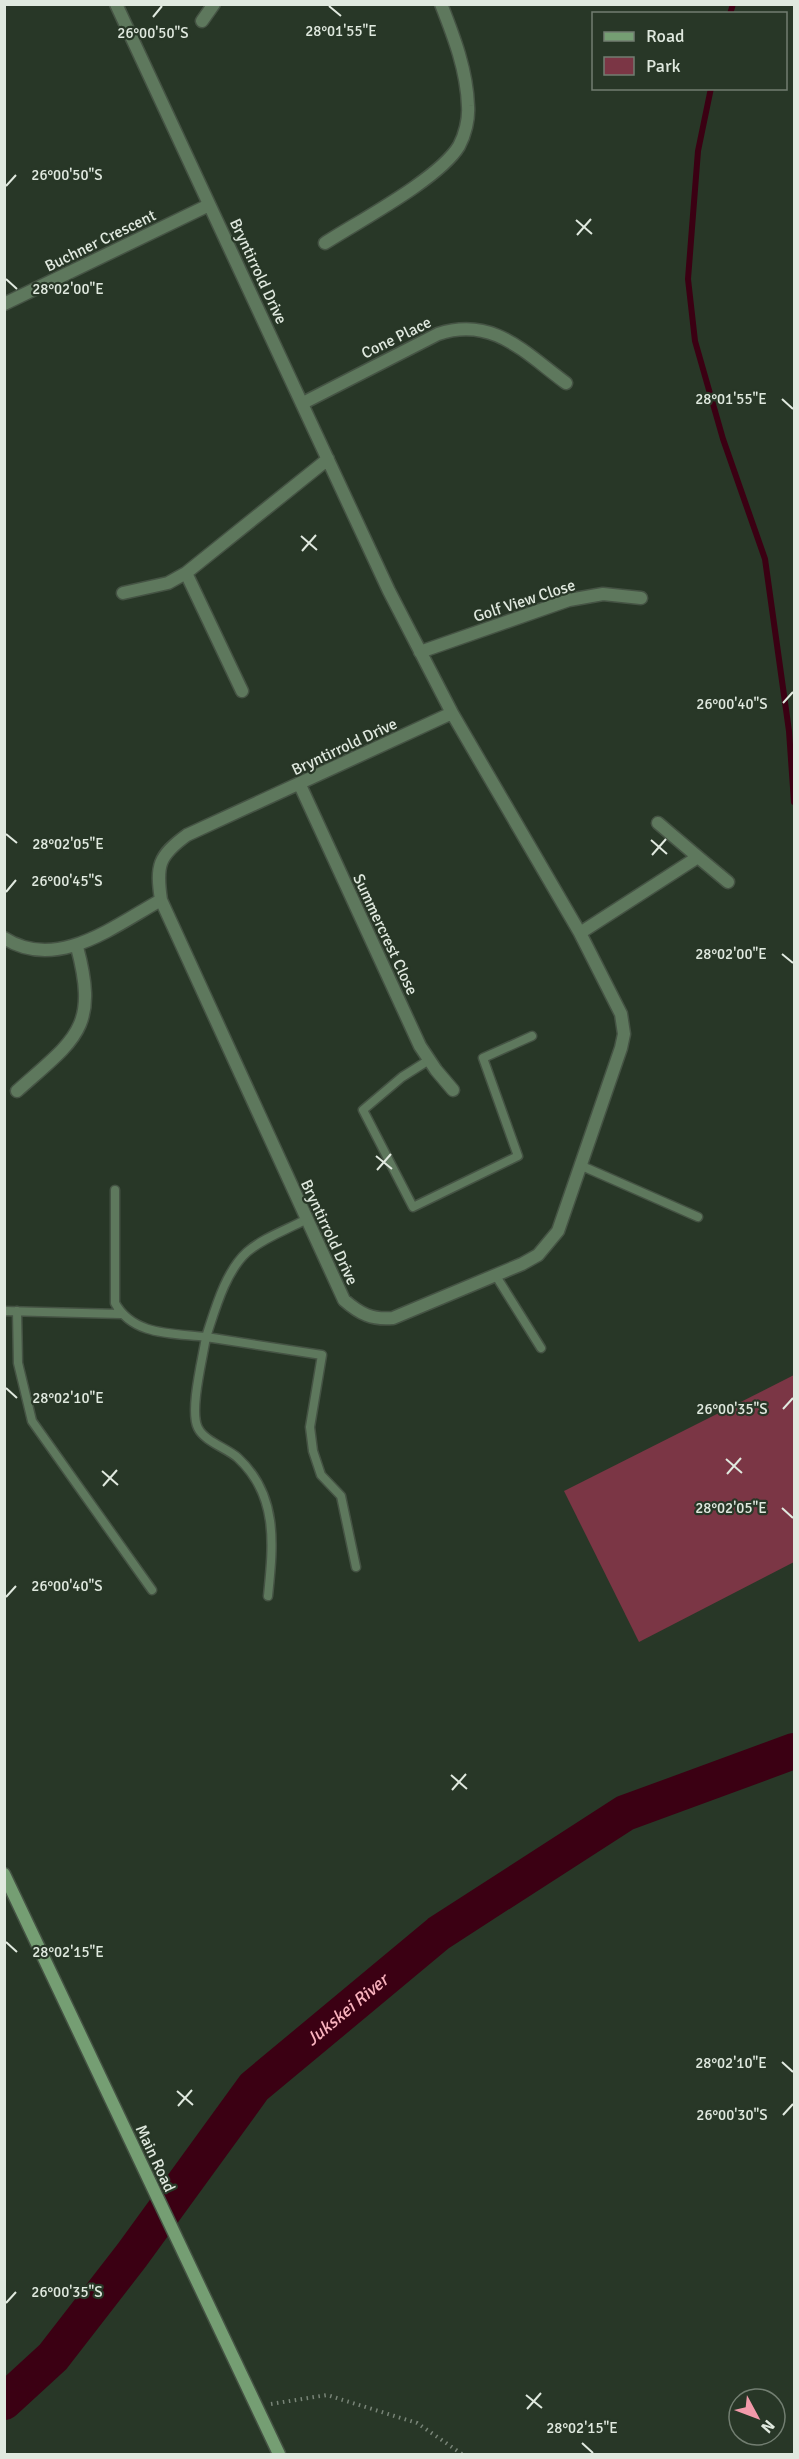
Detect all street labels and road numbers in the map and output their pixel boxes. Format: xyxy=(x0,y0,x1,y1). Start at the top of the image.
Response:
street label: Buchner Crescent xyxy=(42,205,159,276)
street label: Bryntirrold Drive xyxy=(225,215,291,327)
street label: Cone Place xyxy=(358,312,435,363)
street label: Golf View Close xyxy=(471,575,578,627)
street label: Bryntirrold Drive xyxy=(288,714,400,780)
street label: Summercrest Close xyxy=(348,871,422,998)
street label: Bryntirrold Drive xyxy=(296,1176,362,1288)
street label: Main Road xyxy=(131,2122,179,2195)

